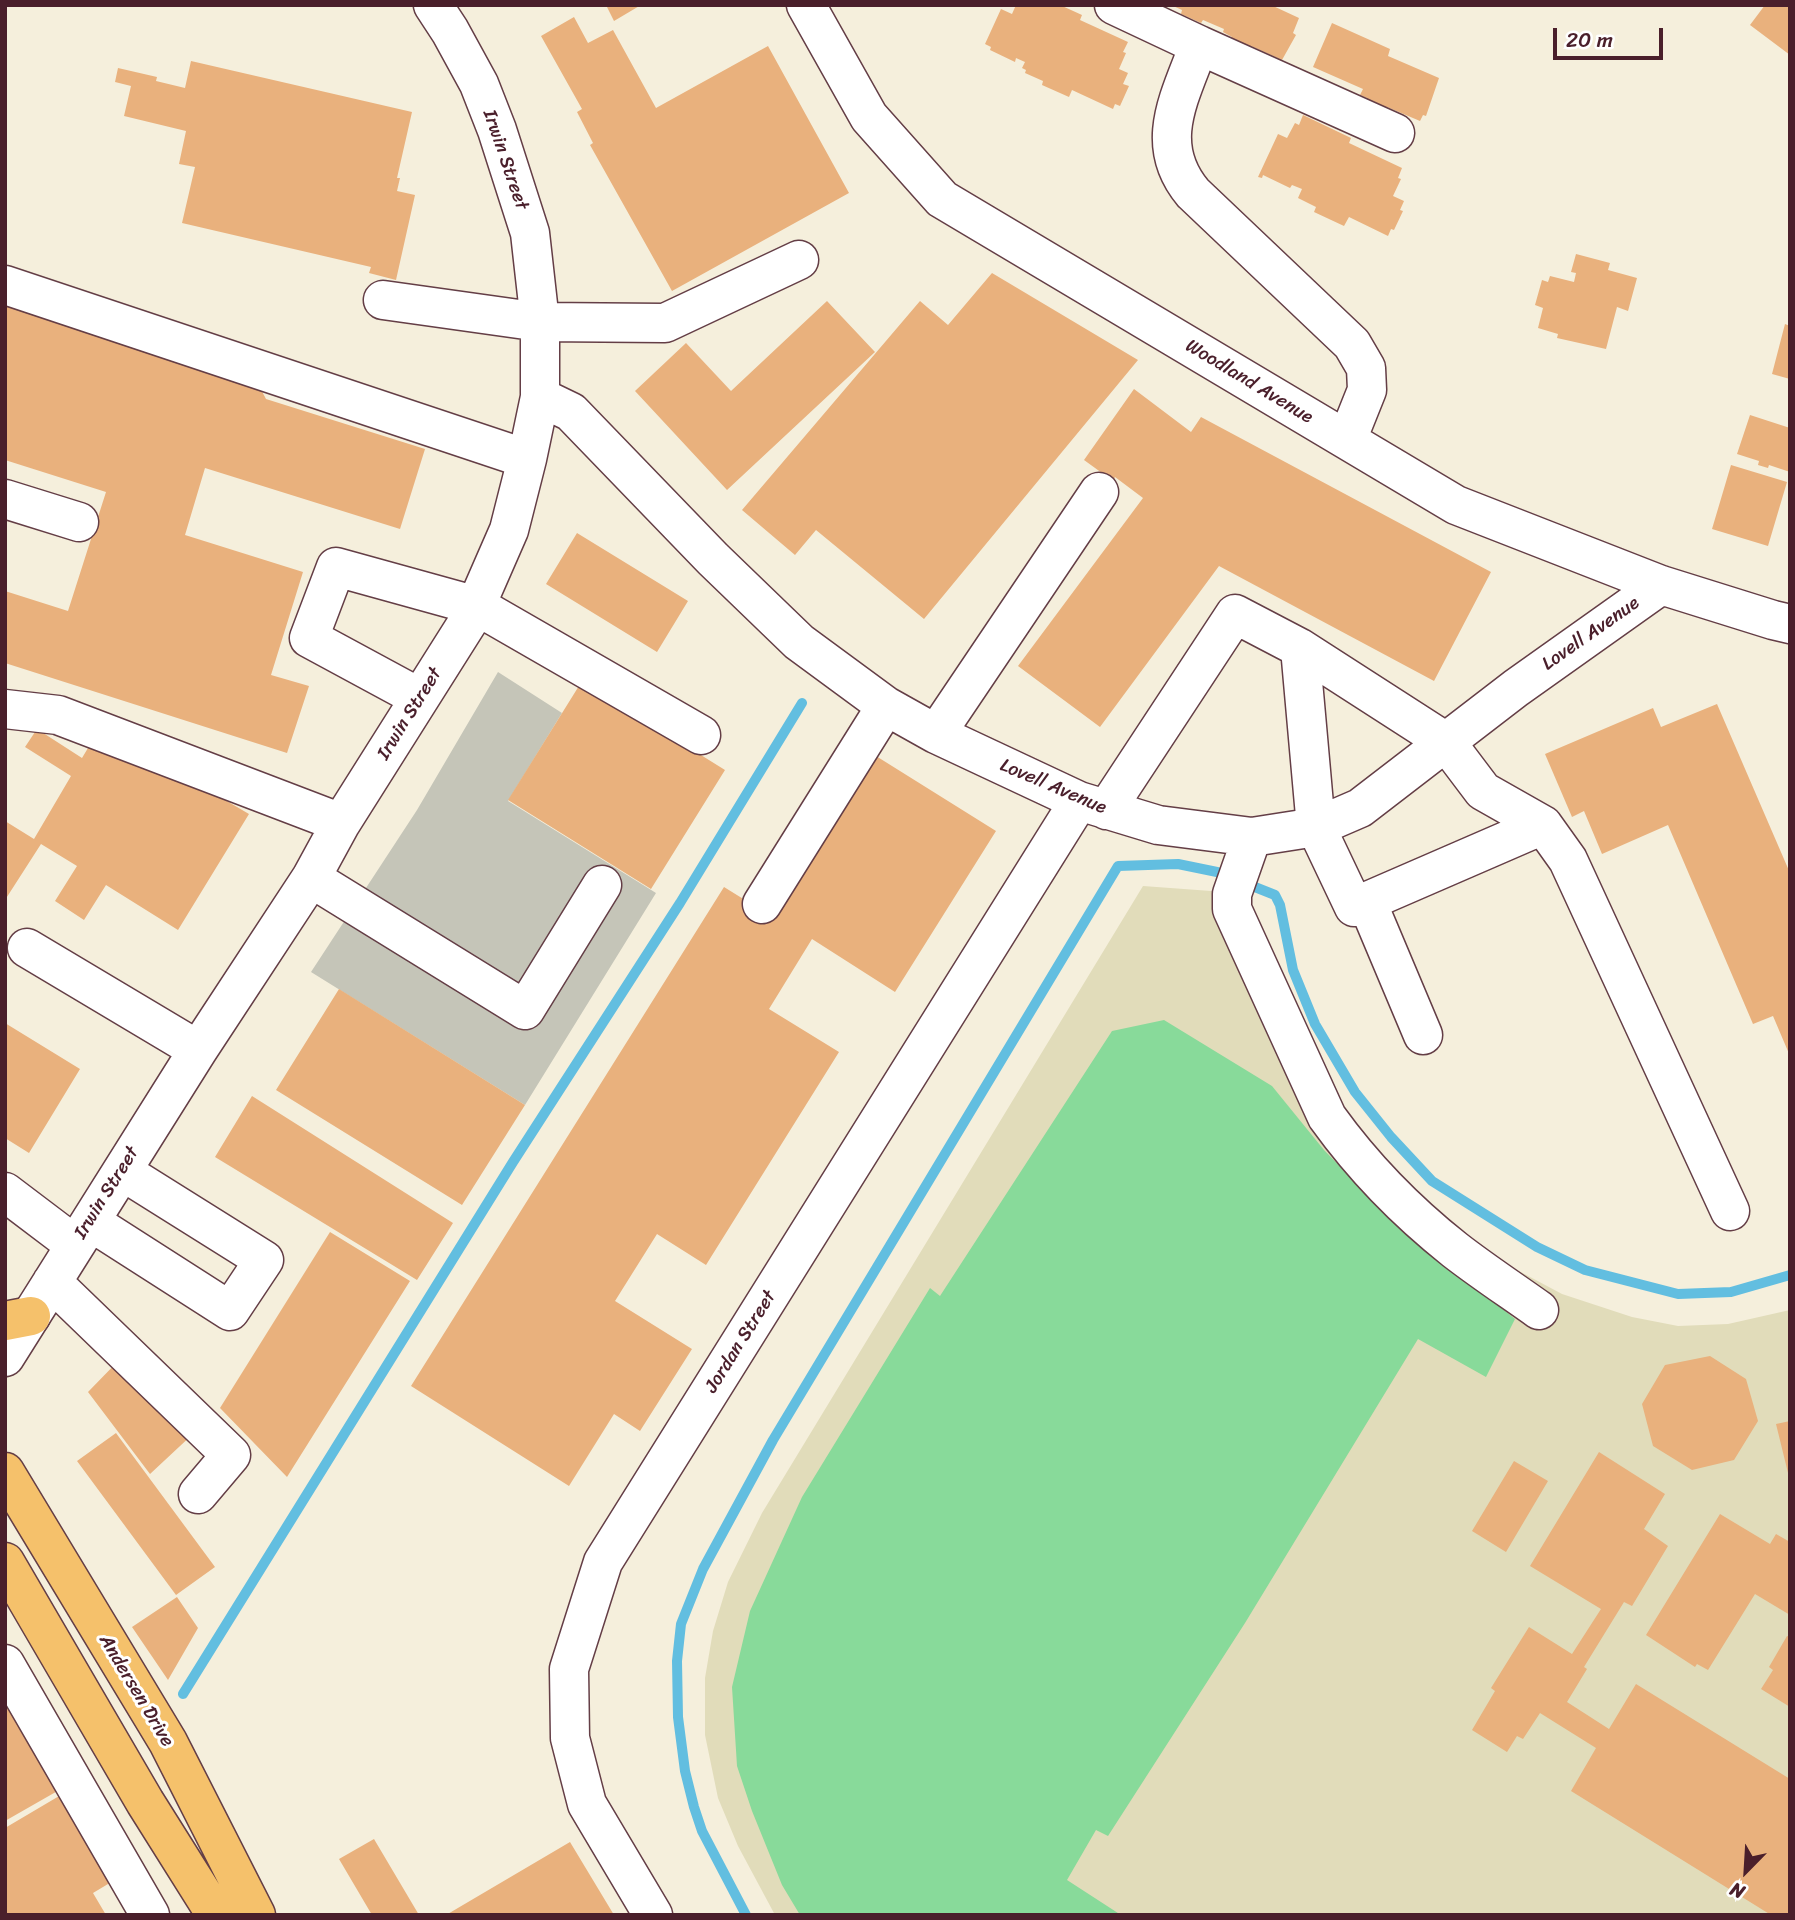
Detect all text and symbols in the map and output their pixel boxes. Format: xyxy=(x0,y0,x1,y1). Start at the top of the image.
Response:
scale bar xyxy=(1557,14,1667,58)
text: 20 m xyxy=(1566,21,1613,59)
street label: Irwin Street xyxy=(477,107,533,213)
street label: Woodland Avenue xyxy=(1181,335,1317,429)
street label: Lovell Avenue xyxy=(1538,592,1644,676)
street label: Irwin Street xyxy=(373,664,447,764)
street label: Lovell Avenue xyxy=(996,754,1110,820)
street label: Irwin Street xyxy=(70,1143,144,1243)
street label: Jordan Street xyxy=(700,1287,782,1397)
street label: Andersen Drive xyxy=(94,1631,178,1751)
north arrow xyxy=(1711,1836,1781,1906)
text: N xyxy=(1725,1873,1750,1908)

